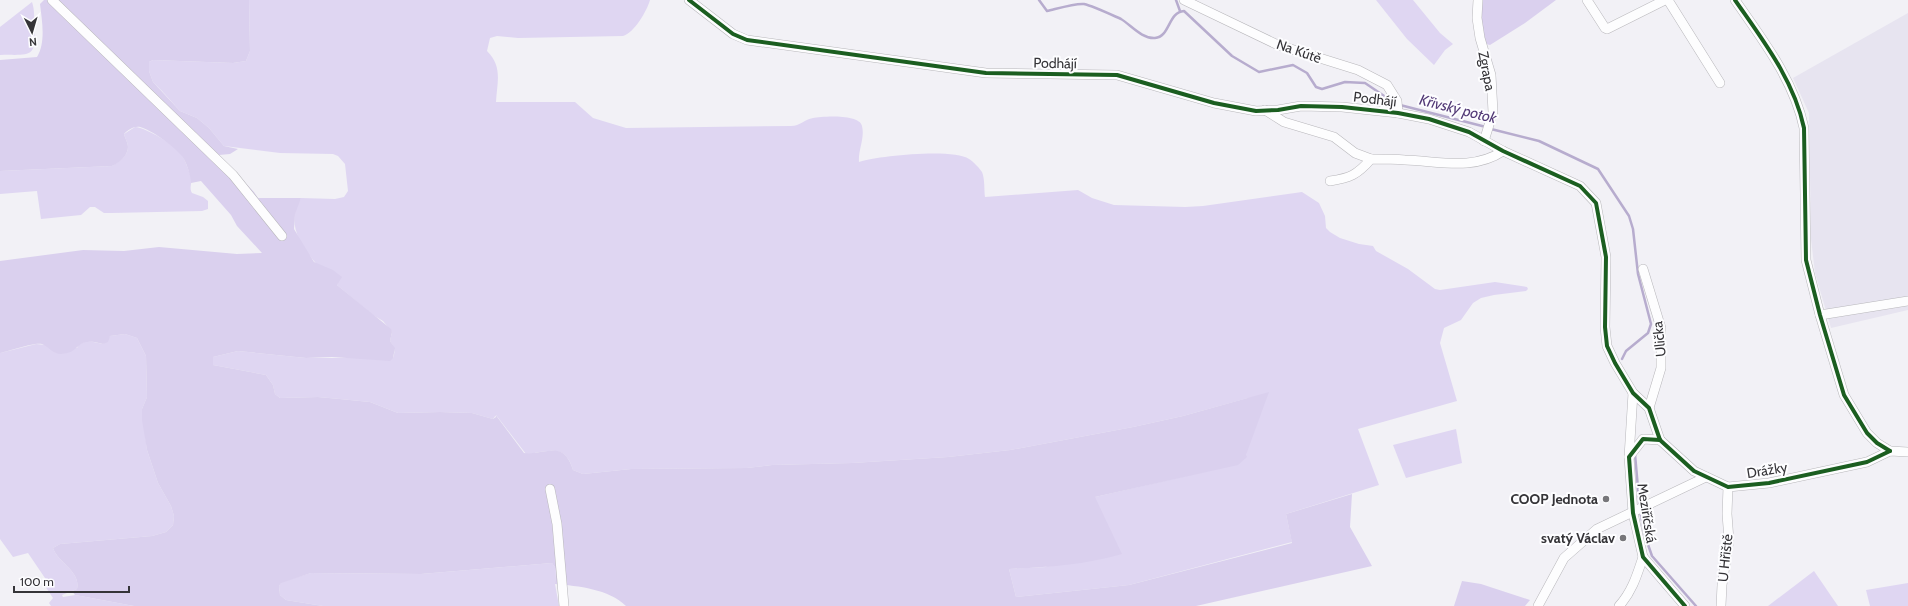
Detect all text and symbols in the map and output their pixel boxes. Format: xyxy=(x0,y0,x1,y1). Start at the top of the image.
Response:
north arrow xyxy=(12,12,52,52)
text: N xyxy=(28,35,37,49)
street label: Na Kútě xyxy=(1274,35,1324,67)
street label: Zgrapa xyxy=(1474,50,1500,93)
street label: Podhájí xyxy=(1033,54,1077,72)
street label: Podhájí xyxy=(1352,87,1398,111)
water label: Křivský potok xyxy=(1418,91,1499,127)
street label: Ulička xyxy=(1648,320,1670,358)
street label: Drážky xyxy=(1745,458,1789,482)
street label: Meziříčská xyxy=(1633,482,1661,545)
place label: COOP Jednota xyxy=(1510,490,1598,508)
marker: COOP Jednota xyxy=(1601,494,1611,504)
place label: svatý Václav xyxy=(1541,529,1615,547)
marker: svatý Václav xyxy=(1618,533,1628,543)
street label: U Hřiště xyxy=(1714,533,1736,583)
scale bar xyxy=(14,568,129,594)
text: 100 m xyxy=(20,574,54,589)

